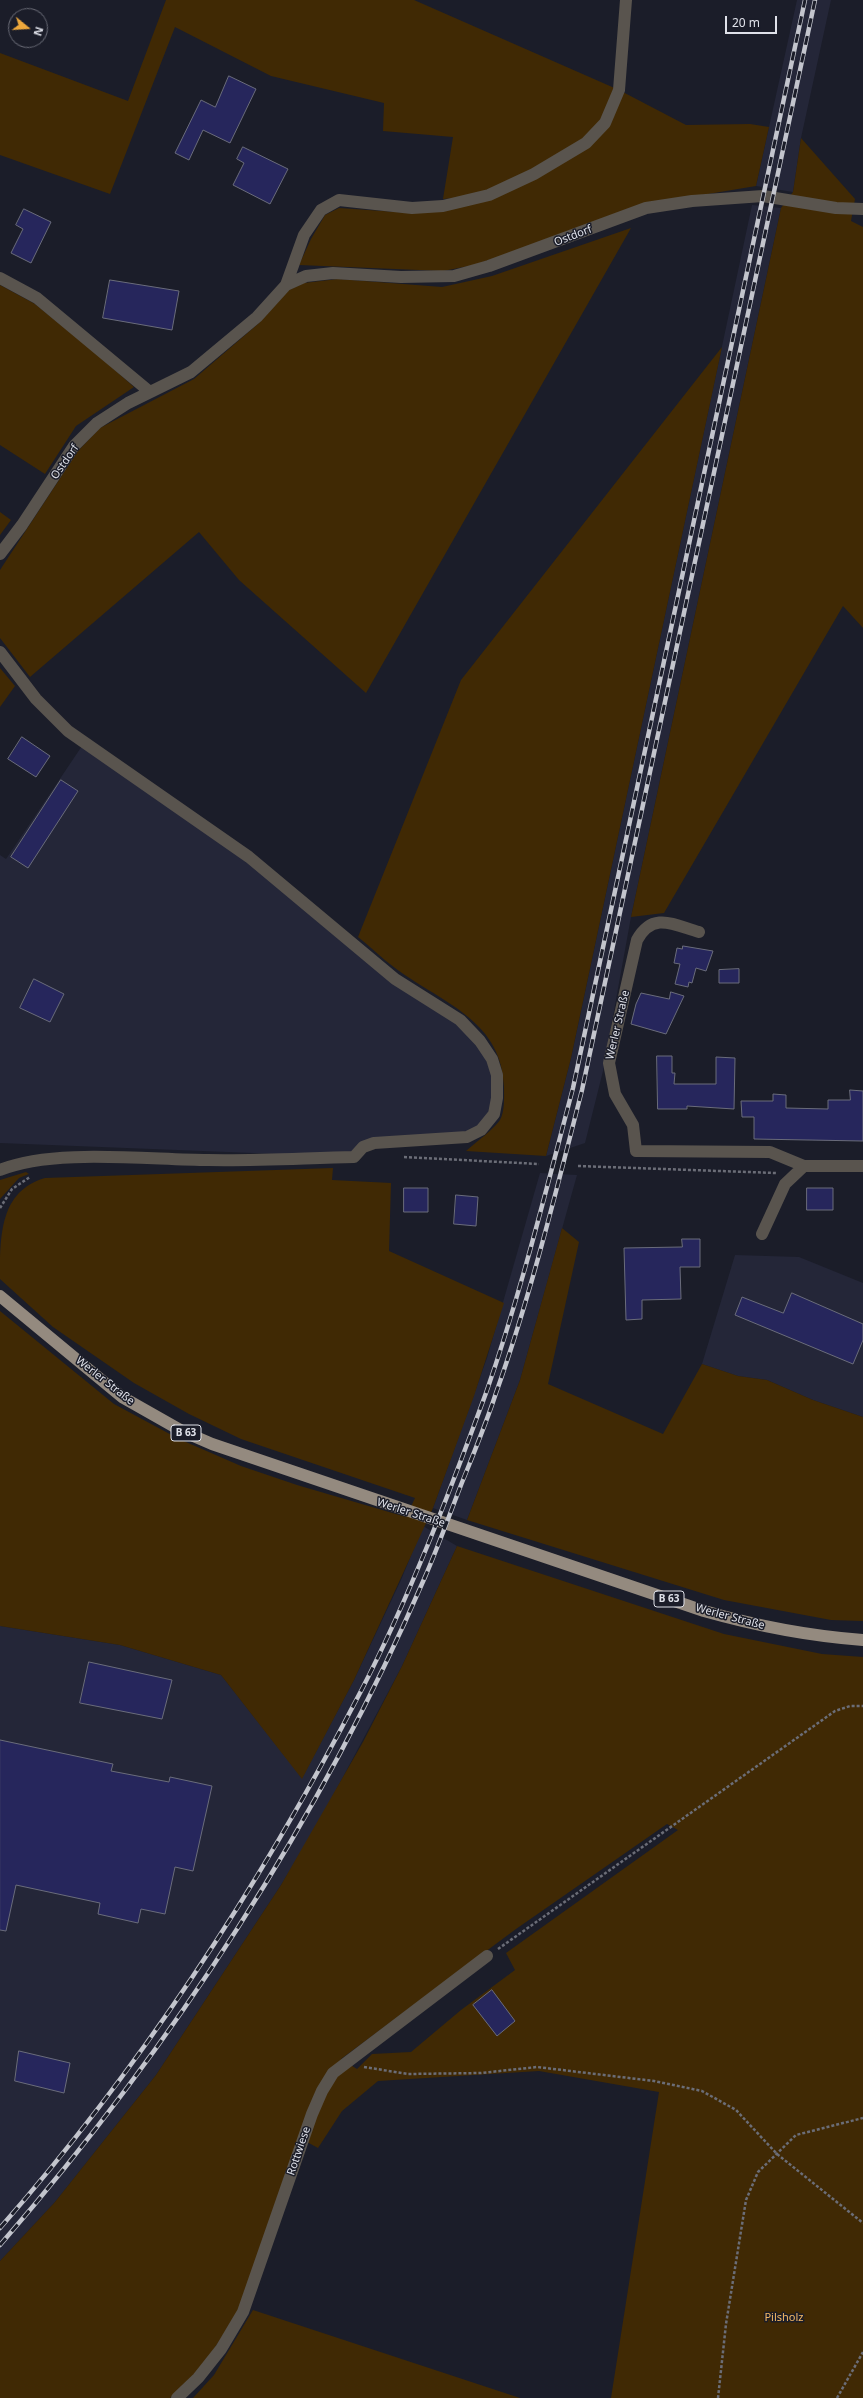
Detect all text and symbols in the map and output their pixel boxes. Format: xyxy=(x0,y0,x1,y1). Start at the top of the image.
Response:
north arrow xyxy=(8,8,48,48)
scale bar xyxy=(727,8,779,34)
text: 20 m xyxy=(732,14,760,31)
text: N xyxy=(30,25,47,38)
street label: Ostdorf xyxy=(552,223,594,249)
street label: Ostdorf xyxy=(48,442,82,482)
street label: Werler Straße xyxy=(604,989,632,1061)
street label: Werler Straße xyxy=(73,1354,137,1408)
road number: B 63 xyxy=(171,1425,201,1441)
street label: Werler Straße xyxy=(375,1496,447,1530)
road number: B 63 xyxy=(654,1591,684,1607)
street label: Werler Straße xyxy=(694,1601,766,1633)
street label: Rottwiese xyxy=(285,2125,313,2177)
park label: Pilsholz xyxy=(764,2311,804,2325)

